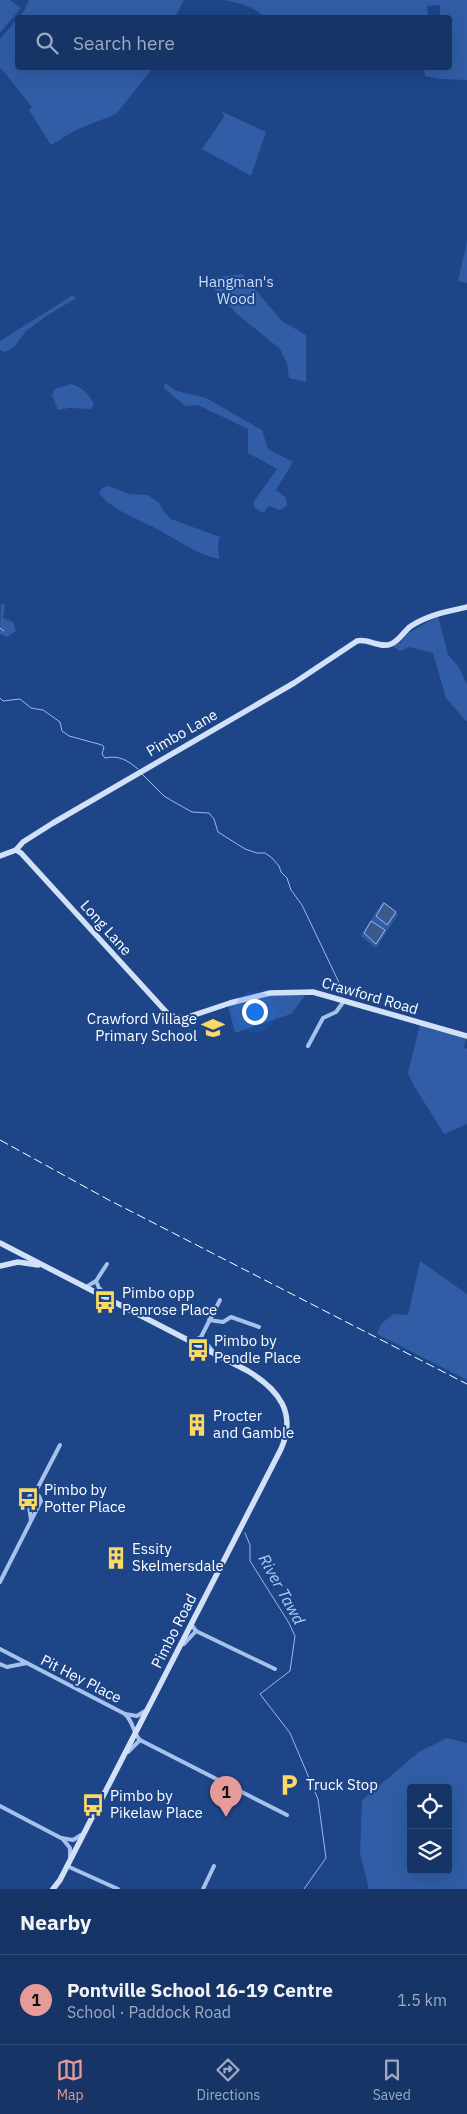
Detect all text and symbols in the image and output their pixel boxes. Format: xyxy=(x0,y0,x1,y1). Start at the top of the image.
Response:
search box xyxy=(15,15,452,70)
icon: search xyxy=(33,29,61,57)
text: Search here xyxy=(73,31,175,55)
park label: Hangman's Wood xyxy=(198,272,274,308)
street label: Pimbo Lane xyxy=(143,705,221,761)
street label: Long Lane xyxy=(77,896,136,959)
street label: Crawford Road xyxy=(320,973,421,1018)
your location xyxy=(242,999,268,1025)
place label: Crawford Village Primary School xyxy=(87,1009,197,1045)
school or university icon: Crawford Village Primary School xyxy=(200,1015,226,1041)
place label: Pimbo opp Penrose Place xyxy=(122,1283,217,1319)
bus stop icon: Pimbo opp Penrose Place xyxy=(92,1289,118,1315)
place label: Pimbo by Pendle Place xyxy=(214,1331,301,1367)
bus stop icon: Pimbo by Pendle Place xyxy=(185,1337,211,1363)
place label: Procter and Gamble xyxy=(213,1406,294,1442)
building icon: Procter and Gamble xyxy=(184,1412,210,1438)
place label: Pimbo by Potter Place xyxy=(44,1480,126,1516)
bus stop icon: Pimbo by Potter Place xyxy=(15,1486,41,1512)
place label: Essity Skelmersdale xyxy=(132,1539,224,1575)
building icon: Essity Skelmersdale xyxy=(103,1545,129,1571)
water label: River Tawd xyxy=(254,1550,310,1628)
street label: Pimbo Road xyxy=(147,1590,200,1671)
street label: Pit Hey Place xyxy=(38,1650,125,1707)
parking icon: Truck Stop xyxy=(276,1772,302,1798)
place label: Truck Stop xyxy=(306,1775,378,1794)
pin: 1 xyxy=(210,1776,242,1817)
map controls xyxy=(407,1784,452,1874)
button: locate xyxy=(407,1784,452,1829)
place label: Pimbo by Pikelaw Place xyxy=(110,1786,203,1822)
bus stop icon: Pimbo by Pikelaw Place xyxy=(80,1792,106,1818)
button: layers xyxy=(407,1829,452,1874)
text: Nearby xyxy=(20,1908,91,1936)
text: Pontville School 16-19 Centre xyxy=(67,1978,333,2002)
text: 1 xyxy=(31,1990,41,2010)
text: 1.5 km xyxy=(397,1990,447,2010)
text: School · Paddock Road xyxy=(67,2002,231,2022)
tab: Map xyxy=(56,2056,84,2104)
tab: Directions xyxy=(197,2056,260,2104)
tab: Saved xyxy=(373,2056,411,2104)

